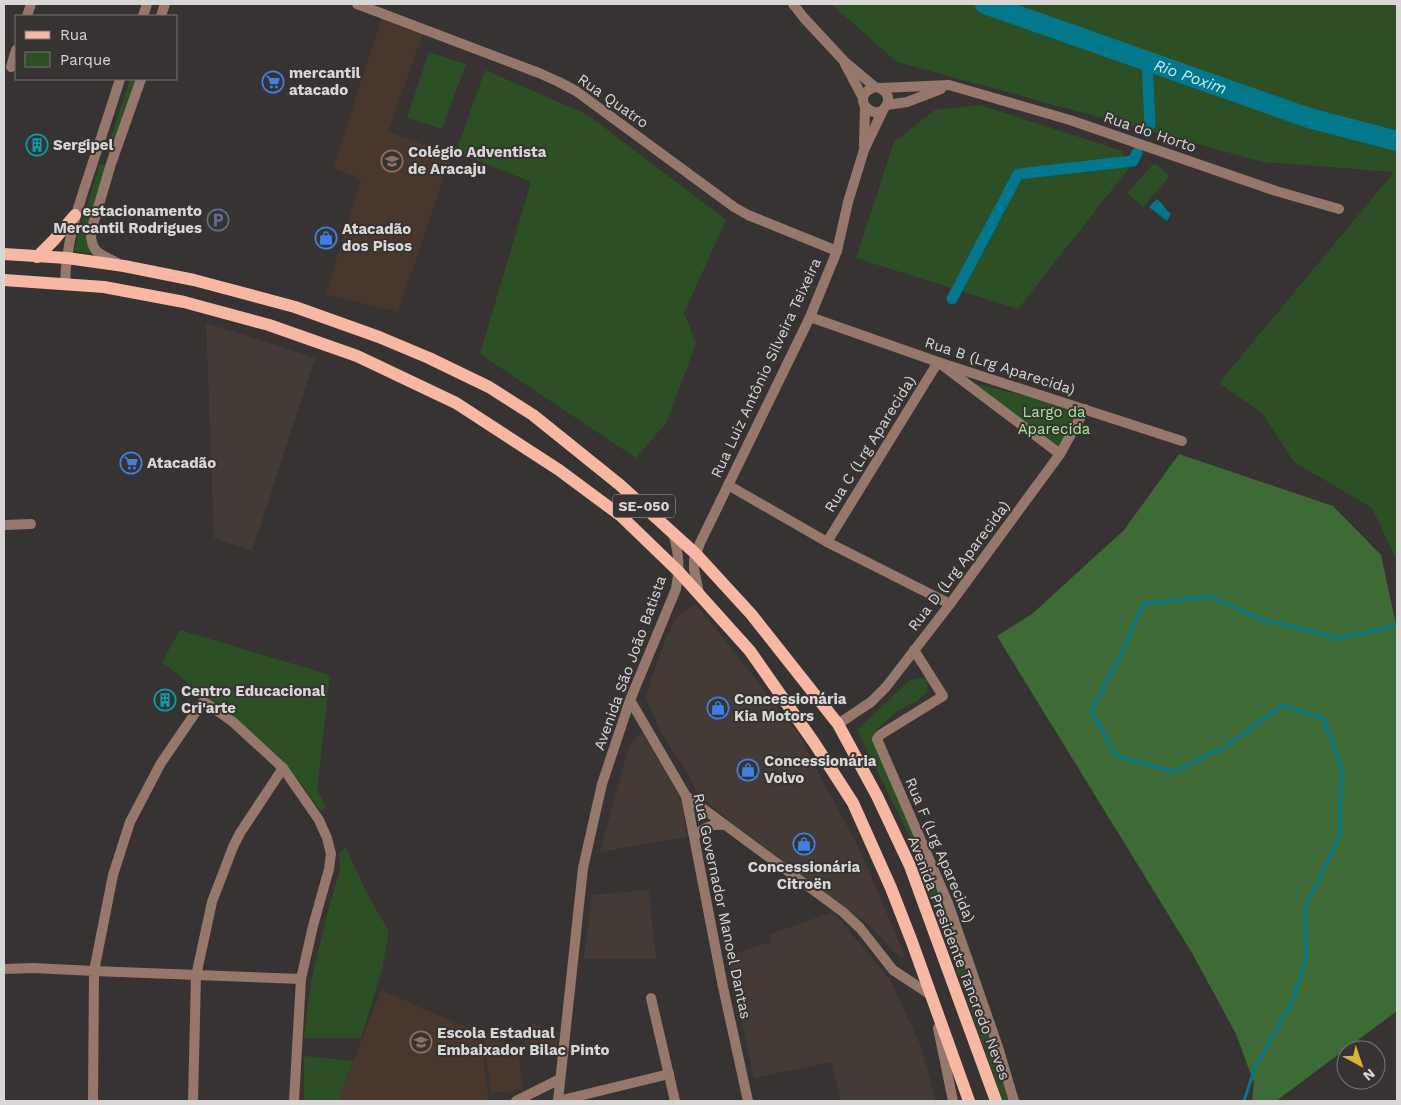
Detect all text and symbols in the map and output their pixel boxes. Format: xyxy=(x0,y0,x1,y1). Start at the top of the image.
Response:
legend xyxy=(15,15,178,80)
text: Rua xyxy=(60,26,88,44)
text: Parque xyxy=(60,51,111,69)
water label: Rio Poxim xyxy=(1152,55,1229,98)
place label: mercantil atacado xyxy=(289,64,361,99)
supermarket icon: mercantil atacado xyxy=(261,70,285,94)
street label: Rua Quatro xyxy=(574,70,652,132)
street label: Rua do Horto xyxy=(1101,108,1199,156)
building icon: Sergipel xyxy=(25,133,49,157)
place label: Sergipel xyxy=(53,136,114,154)
place label: Colégio Adventista de Aracaju xyxy=(408,143,547,178)
school or university icon: Colégio Adventista de Aracaju xyxy=(380,149,404,173)
place label: estacionamento Mercantil Rodrigues xyxy=(53,202,202,237)
parking icon: estacionamento Mercantil Rodrigues xyxy=(206,208,230,232)
place label: Atacadão dos Pisos xyxy=(342,220,412,255)
shop icon: Atacadão dos Pisos xyxy=(314,226,338,250)
street label: Rua Luiz Antônio Silveira Teixeira xyxy=(707,255,825,481)
street label: Rua B (Lrg Aparecida) xyxy=(923,333,1077,399)
street label: Rua C (Lrg Aparecida) xyxy=(821,372,919,516)
park label: Largo da Aparecida xyxy=(1018,403,1091,438)
supermarket icon: Atacadão xyxy=(119,451,143,475)
place label: Atacadão xyxy=(147,454,216,472)
road number: SE-050 xyxy=(613,494,675,518)
street label: Rua D (Lrg Aparecida) xyxy=(904,498,1014,634)
street label: Avenida São João Batista xyxy=(590,573,670,753)
place label: Centro Educacional Cri'arte xyxy=(181,682,325,717)
building icon: Centro Educacional Cri'arte xyxy=(153,688,177,712)
place label: Concessionária Kia Motors xyxy=(734,690,847,725)
shop icon: Concessionária Kia Motors xyxy=(706,696,730,720)
place label: Concessionária Volvo xyxy=(764,752,877,787)
shop icon: Concessionária Volvo xyxy=(736,758,760,782)
street label: Rua F (Lrg Aparecida) xyxy=(901,775,979,925)
street label: Rua Governador Manoel Dantas xyxy=(689,791,755,1021)
shop icon: Concessionária Citroën xyxy=(792,832,816,856)
street label: Avenida Presidente Tancredo Neves xyxy=(904,834,1014,1083)
place label: Concessionária Citroën xyxy=(748,858,861,893)
place label: Escola Estadual Embaixador Bilac Pinto xyxy=(437,1024,610,1059)
school or university icon: Escola Estadual Embaixador Bilac Pinto xyxy=(409,1030,433,1054)
north arrow xyxy=(1336,1040,1386,1090)
text: N xyxy=(1360,1065,1378,1084)

